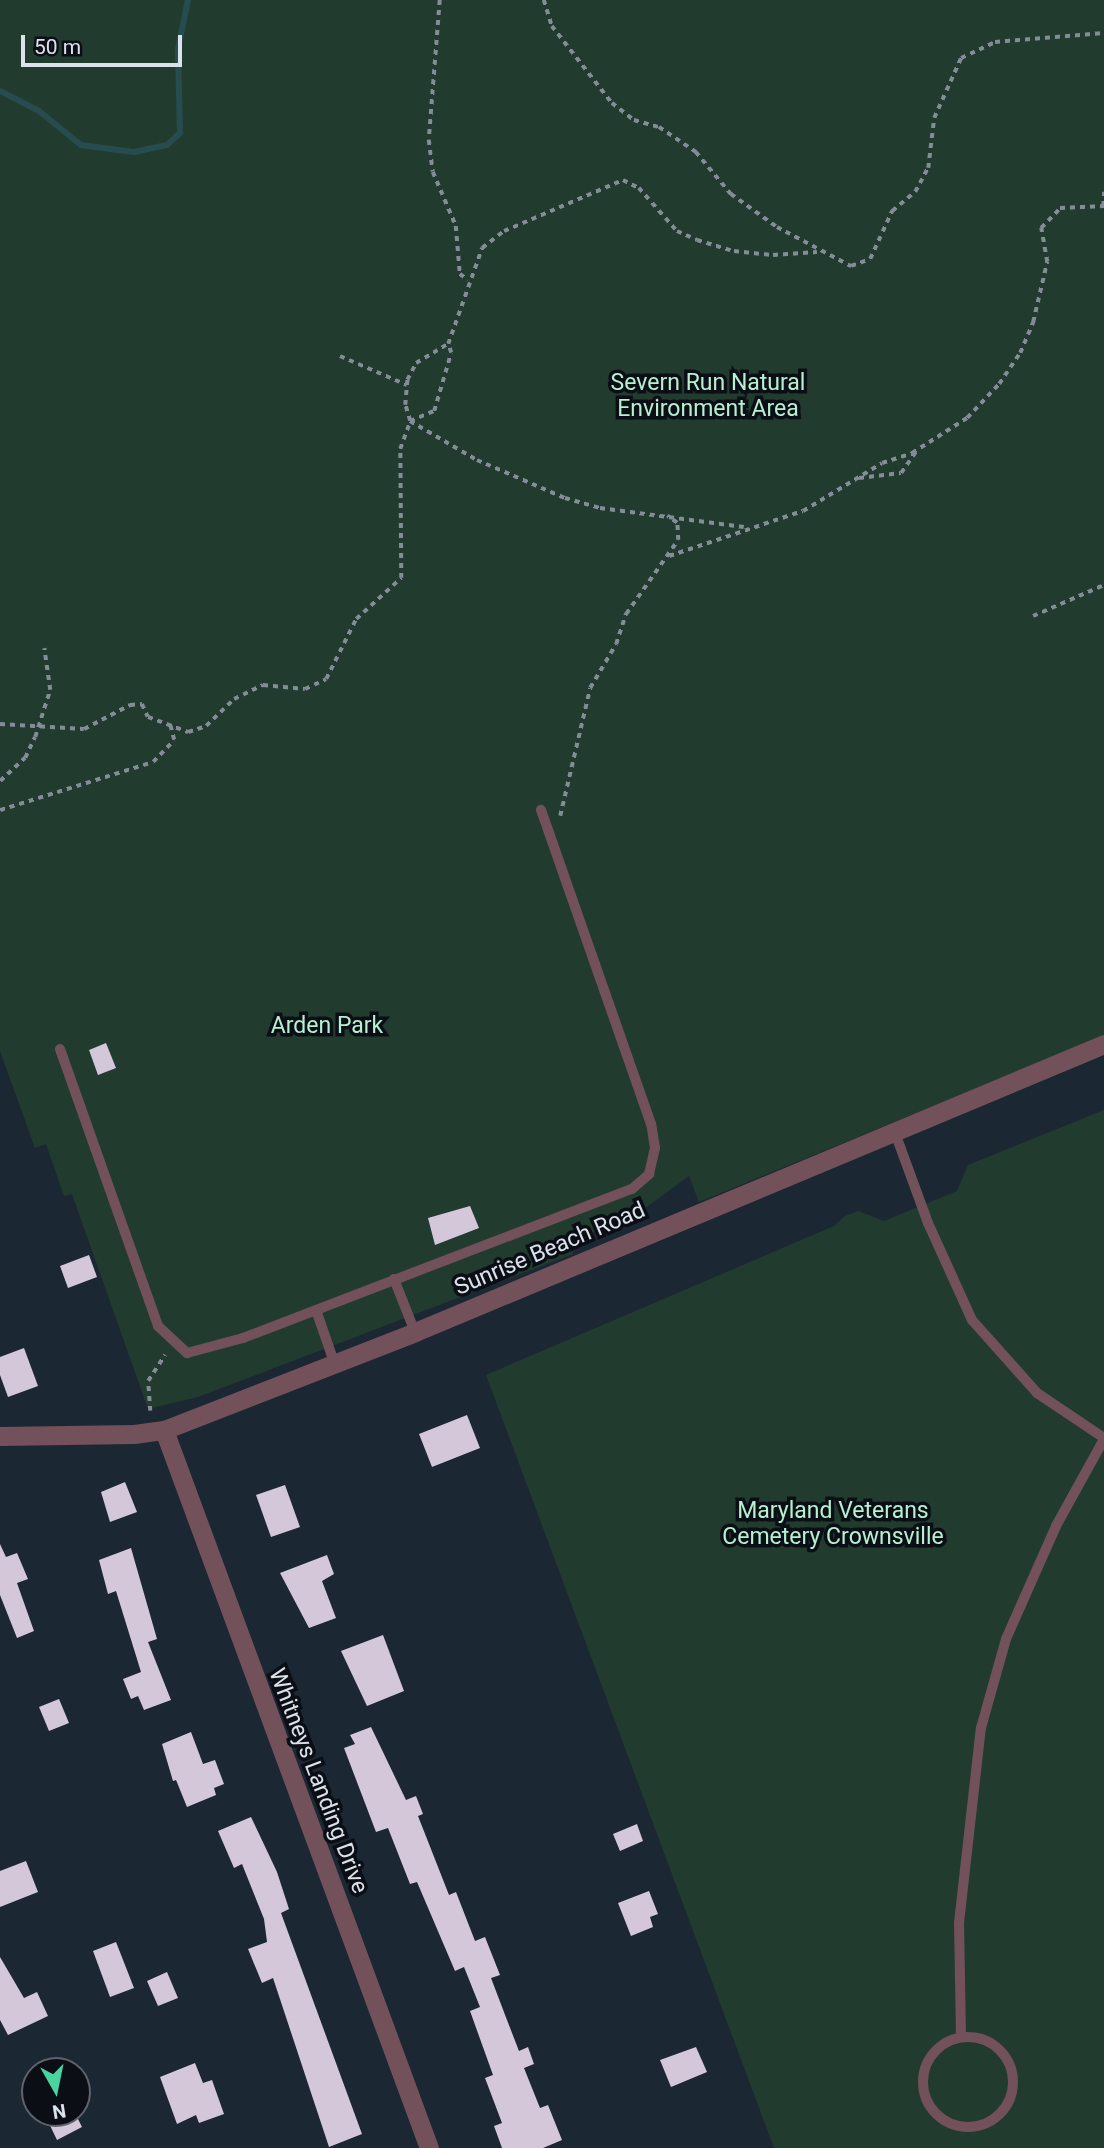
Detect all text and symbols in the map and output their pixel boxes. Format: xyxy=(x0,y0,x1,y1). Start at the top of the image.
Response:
scale bar xyxy=(24,21,186,65)
text: 50 m xyxy=(34,35,81,59)
park label: Severn Run Natural Environment Area xyxy=(611,369,805,423)
park label: Arden Park xyxy=(271,1012,383,1040)
street label: Sunrise Beach Road xyxy=(451,1196,649,1302)
park label: Maryland Veterans Cemetery Crownsville xyxy=(722,1497,944,1551)
street label: Whitneys Landing Drive xyxy=(262,1665,374,1897)
north arrow xyxy=(21,2057,91,2127)
text: N xyxy=(51,2099,67,2124)

